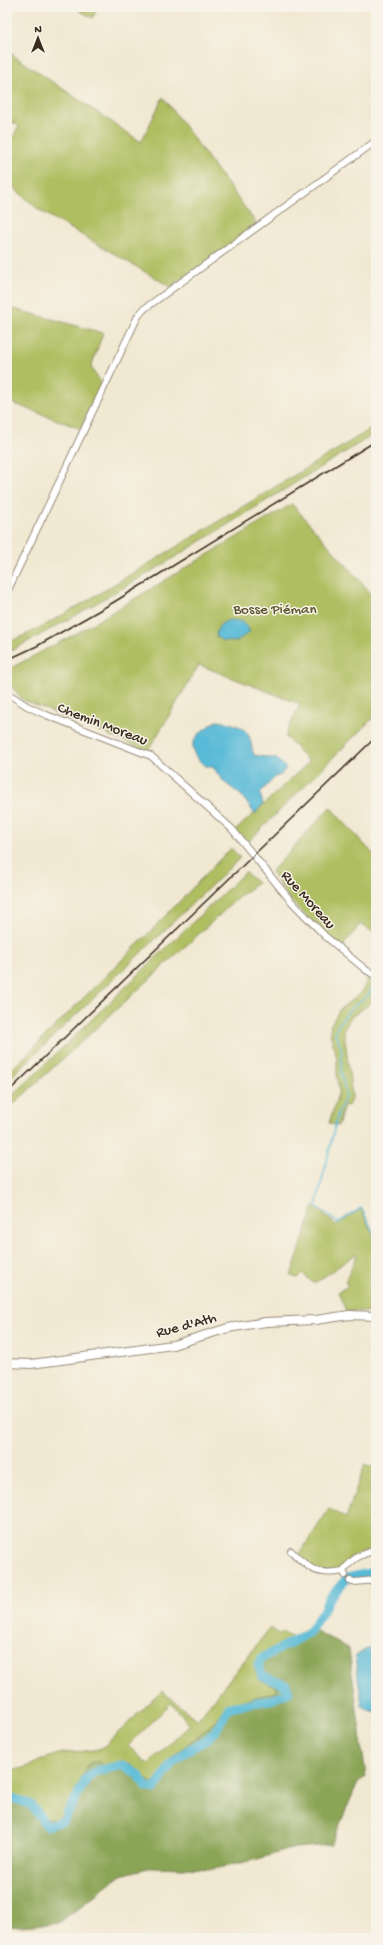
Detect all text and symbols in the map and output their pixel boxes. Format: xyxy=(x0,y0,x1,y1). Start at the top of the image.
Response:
north arrow xyxy=(18,18,58,58)
text: N xyxy=(34,24,42,36)
park label: Bosse Piéman xyxy=(232,601,317,619)
street label: Chemin Moreau xyxy=(55,699,150,750)
street label: Rue Moreau xyxy=(276,867,339,933)
street label: Rue d'Ath xyxy=(154,1309,219,1343)

